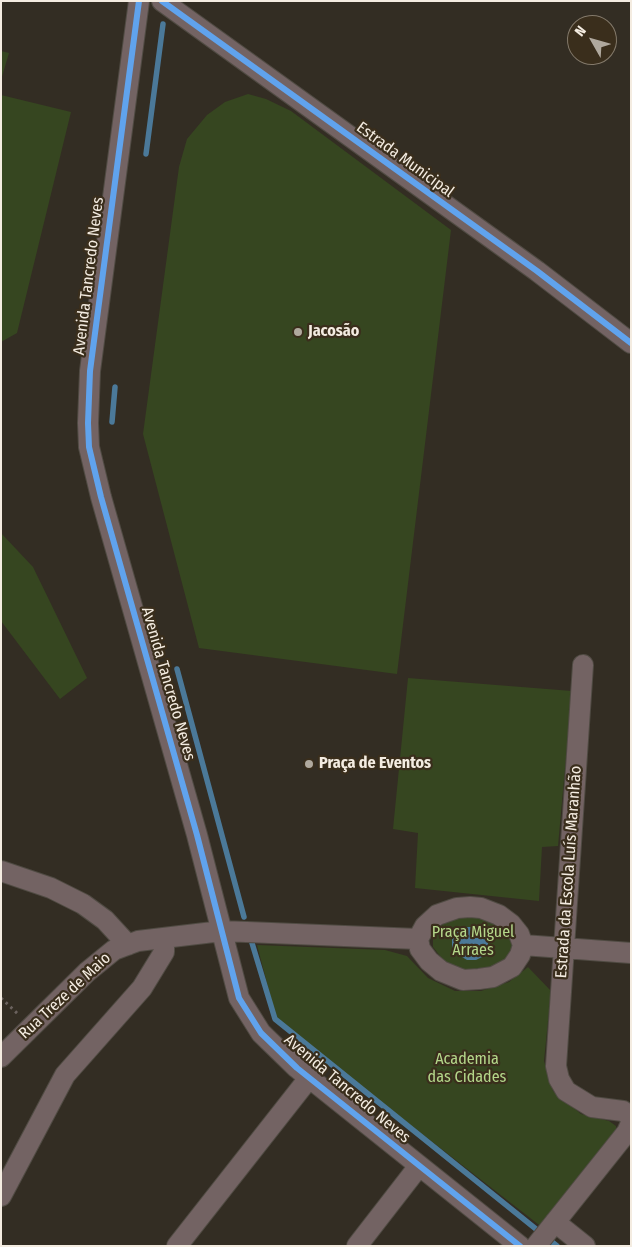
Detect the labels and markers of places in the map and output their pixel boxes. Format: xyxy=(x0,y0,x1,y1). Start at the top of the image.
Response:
place label: Jacosão xyxy=(308,322,359,342)
marker: Jacosão xyxy=(292,326,304,338)
place label: Praça de Eventos xyxy=(319,754,431,774)
marker: Praça de Eventos xyxy=(303,758,315,770)

